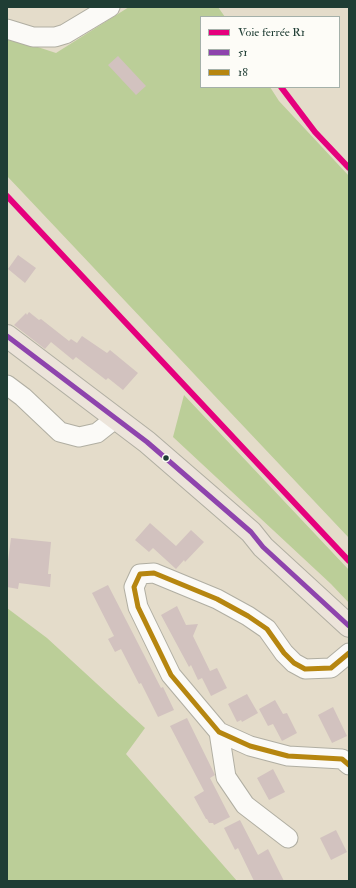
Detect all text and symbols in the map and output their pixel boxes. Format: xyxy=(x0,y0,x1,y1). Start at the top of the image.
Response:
legend xyxy=(200,16,340,88)
text: Voie ferrée R1 xyxy=(238,25,305,40)
text: 51 xyxy=(238,45,248,60)
text: 18 xyxy=(238,65,248,80)
unlabelled marker xyxy=(161,453,171,463)

